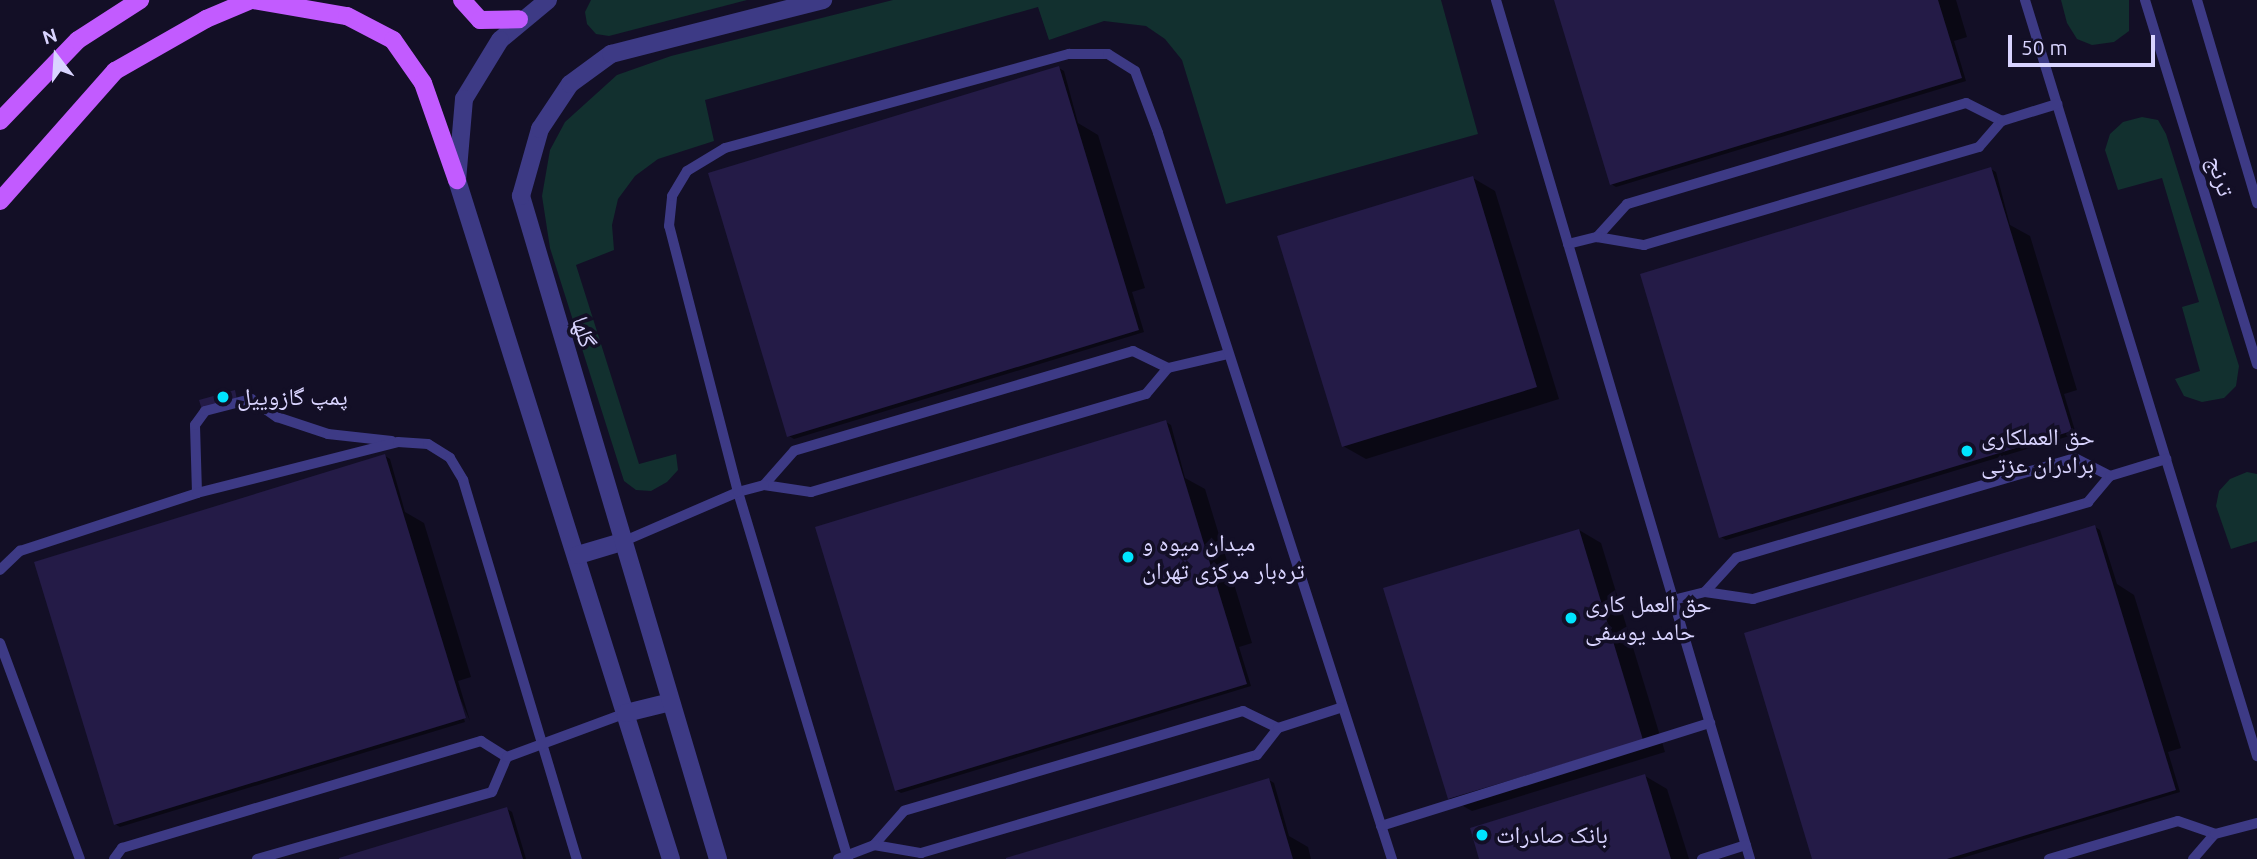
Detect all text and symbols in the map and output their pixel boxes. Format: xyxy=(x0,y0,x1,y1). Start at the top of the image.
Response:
north arrow xyxy=(21,21,91,91)
scale bar xyxy=(2012,21,2159,65)
text: N xyxy=(40,23,60,49)
text: 50 m xyxy=(2021,35,2068,59)
street label: ترنج xyxy=(2201,152,2241,200)
street label: گلها xyxy=(566,313,602,351)
place label: پمپ گازوییل xyxy=(237,383,348,411)
marker: پمپ گازوییل xyxy=(215,389,231,405)
place label: حق العملکاری برادران عزتی xyxy=(1981,423,2095,479)
marker: حق العملکاری برادران عزتی xyxy=(1959,443,1975,459)
place label: میدان میوه و تره‌بار مرکزی تهران xyxy=(1142,529,1305,585)
marker: میدان میوه و تره‌بار مرکزی تهران xyxy=(1120,549,1136,565)
place label: حق العمل کاری حامد یوسفی xyxy=(1585,590,1712,646)
marker: حق العمل کاری حامد یوسفی xyxy=(1563,610,1579,626)
place label: بانک صادرات xyxy=(1496,821,1608,849)
marker: بانک صادرات xyxy=(1474,827,1490,843)

